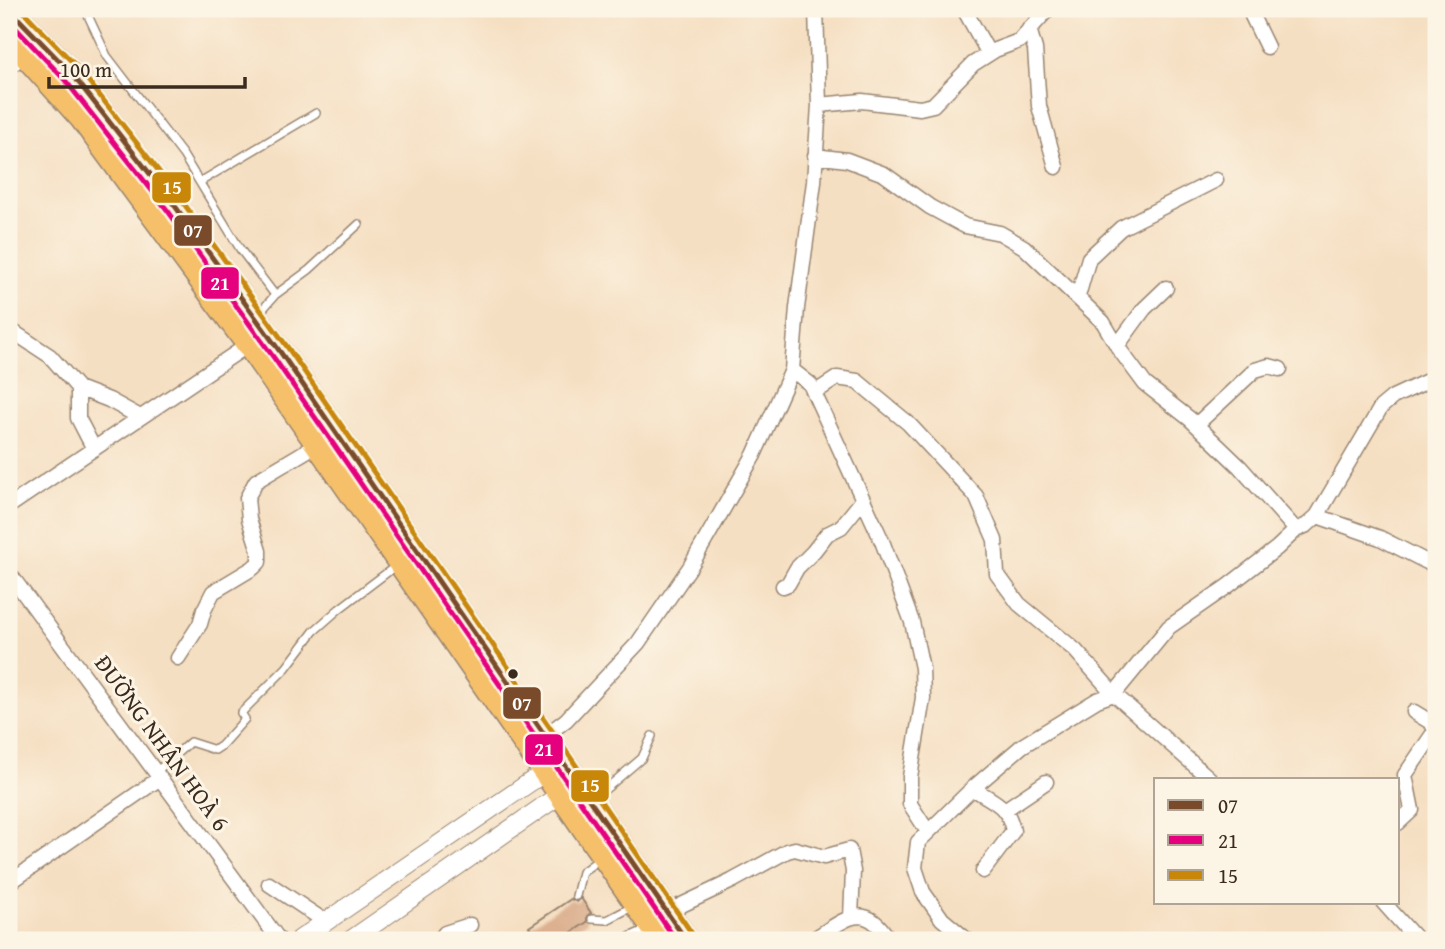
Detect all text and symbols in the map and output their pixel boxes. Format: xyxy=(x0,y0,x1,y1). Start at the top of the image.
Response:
scale bar xyxy=(49,46,245,90)
text: 100 m xyxy=(60,54,112,85)
line badge: 15 xyxy=(151,171,192,204)
text: 15 xyxy=(162,173,182,201)
line badge: 07 xyxy=(173,214,213,247)
text: 07 xyxy=(183,216,203,244)
line badge: 21 xyxy=(200,266,240,300)
text: 21 xyxy=(210,269,230,297)
street label: ĐƯỜNG NHÂN HOÀ 6 xyxy=(86,647,238,838)
unlabelled marker xyxy=(506,667,520,681)
line badge: 07 xyxy=(502,686,542,720)
text: 07 xyxy=(512,689,532,717)
line badge: 21 xyxy=(524,733,564,766)
text: 21 xyxy=(534,735,554,763)
line badge: 15 xyxy=(570,769,610,803)
text: 15 xyxy=(580,771,600,799)
legend xyxy=(1154,778,1400,904)
text: 07 xyxy=(1218,790,1238,821)
text: 21 xyxy=(1218,825,1238,856)
text: 15 xyxy=(1218,860,1238,891)

